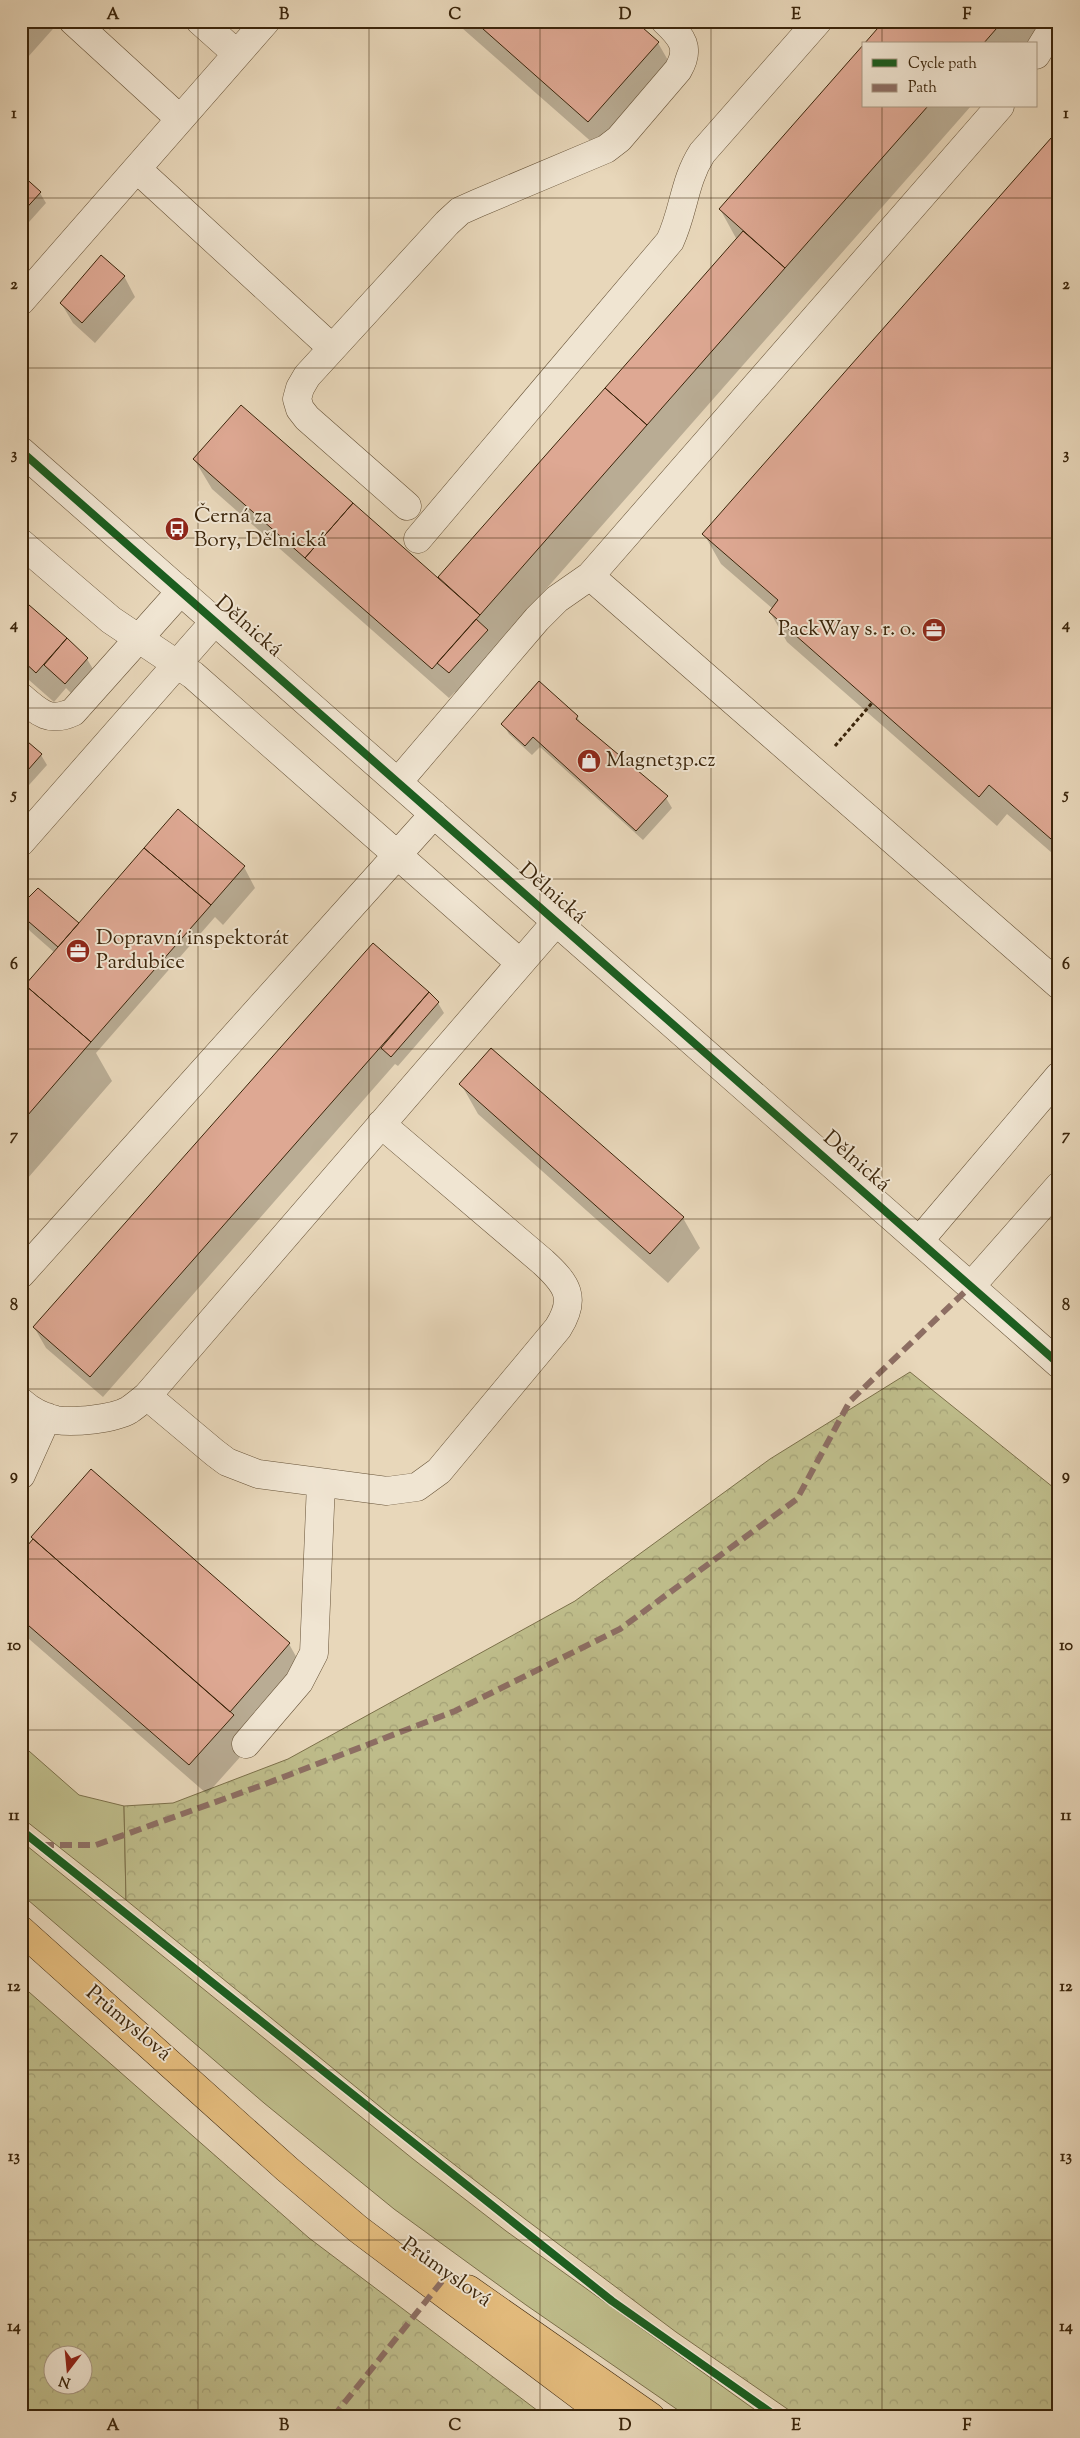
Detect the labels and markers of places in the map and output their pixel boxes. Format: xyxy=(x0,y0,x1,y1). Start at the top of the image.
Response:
place label: Černá za Bory, Dělnická xyxy=(194,502,327,556)
bus stop icon: Černá za Bory, Dělnická xyxy=(164,516,190,542)
place label: PackWay s. r. o. xyxy=(778,615,916,645)
office icon: PackWay s. r. o. xyxy=(921,617,947,643)
place label: Magnet3p.cz xyxy=(606,746,716,776)
shop icon: Magnet3p.cz xyxy=(576,748,602,774)
place label: Dopravní inspektorát Pardubice xyxy=(96,924,289,978)
office icon: Dopravní inspektorát Pardubice xyxy=(65,938,91,964)

